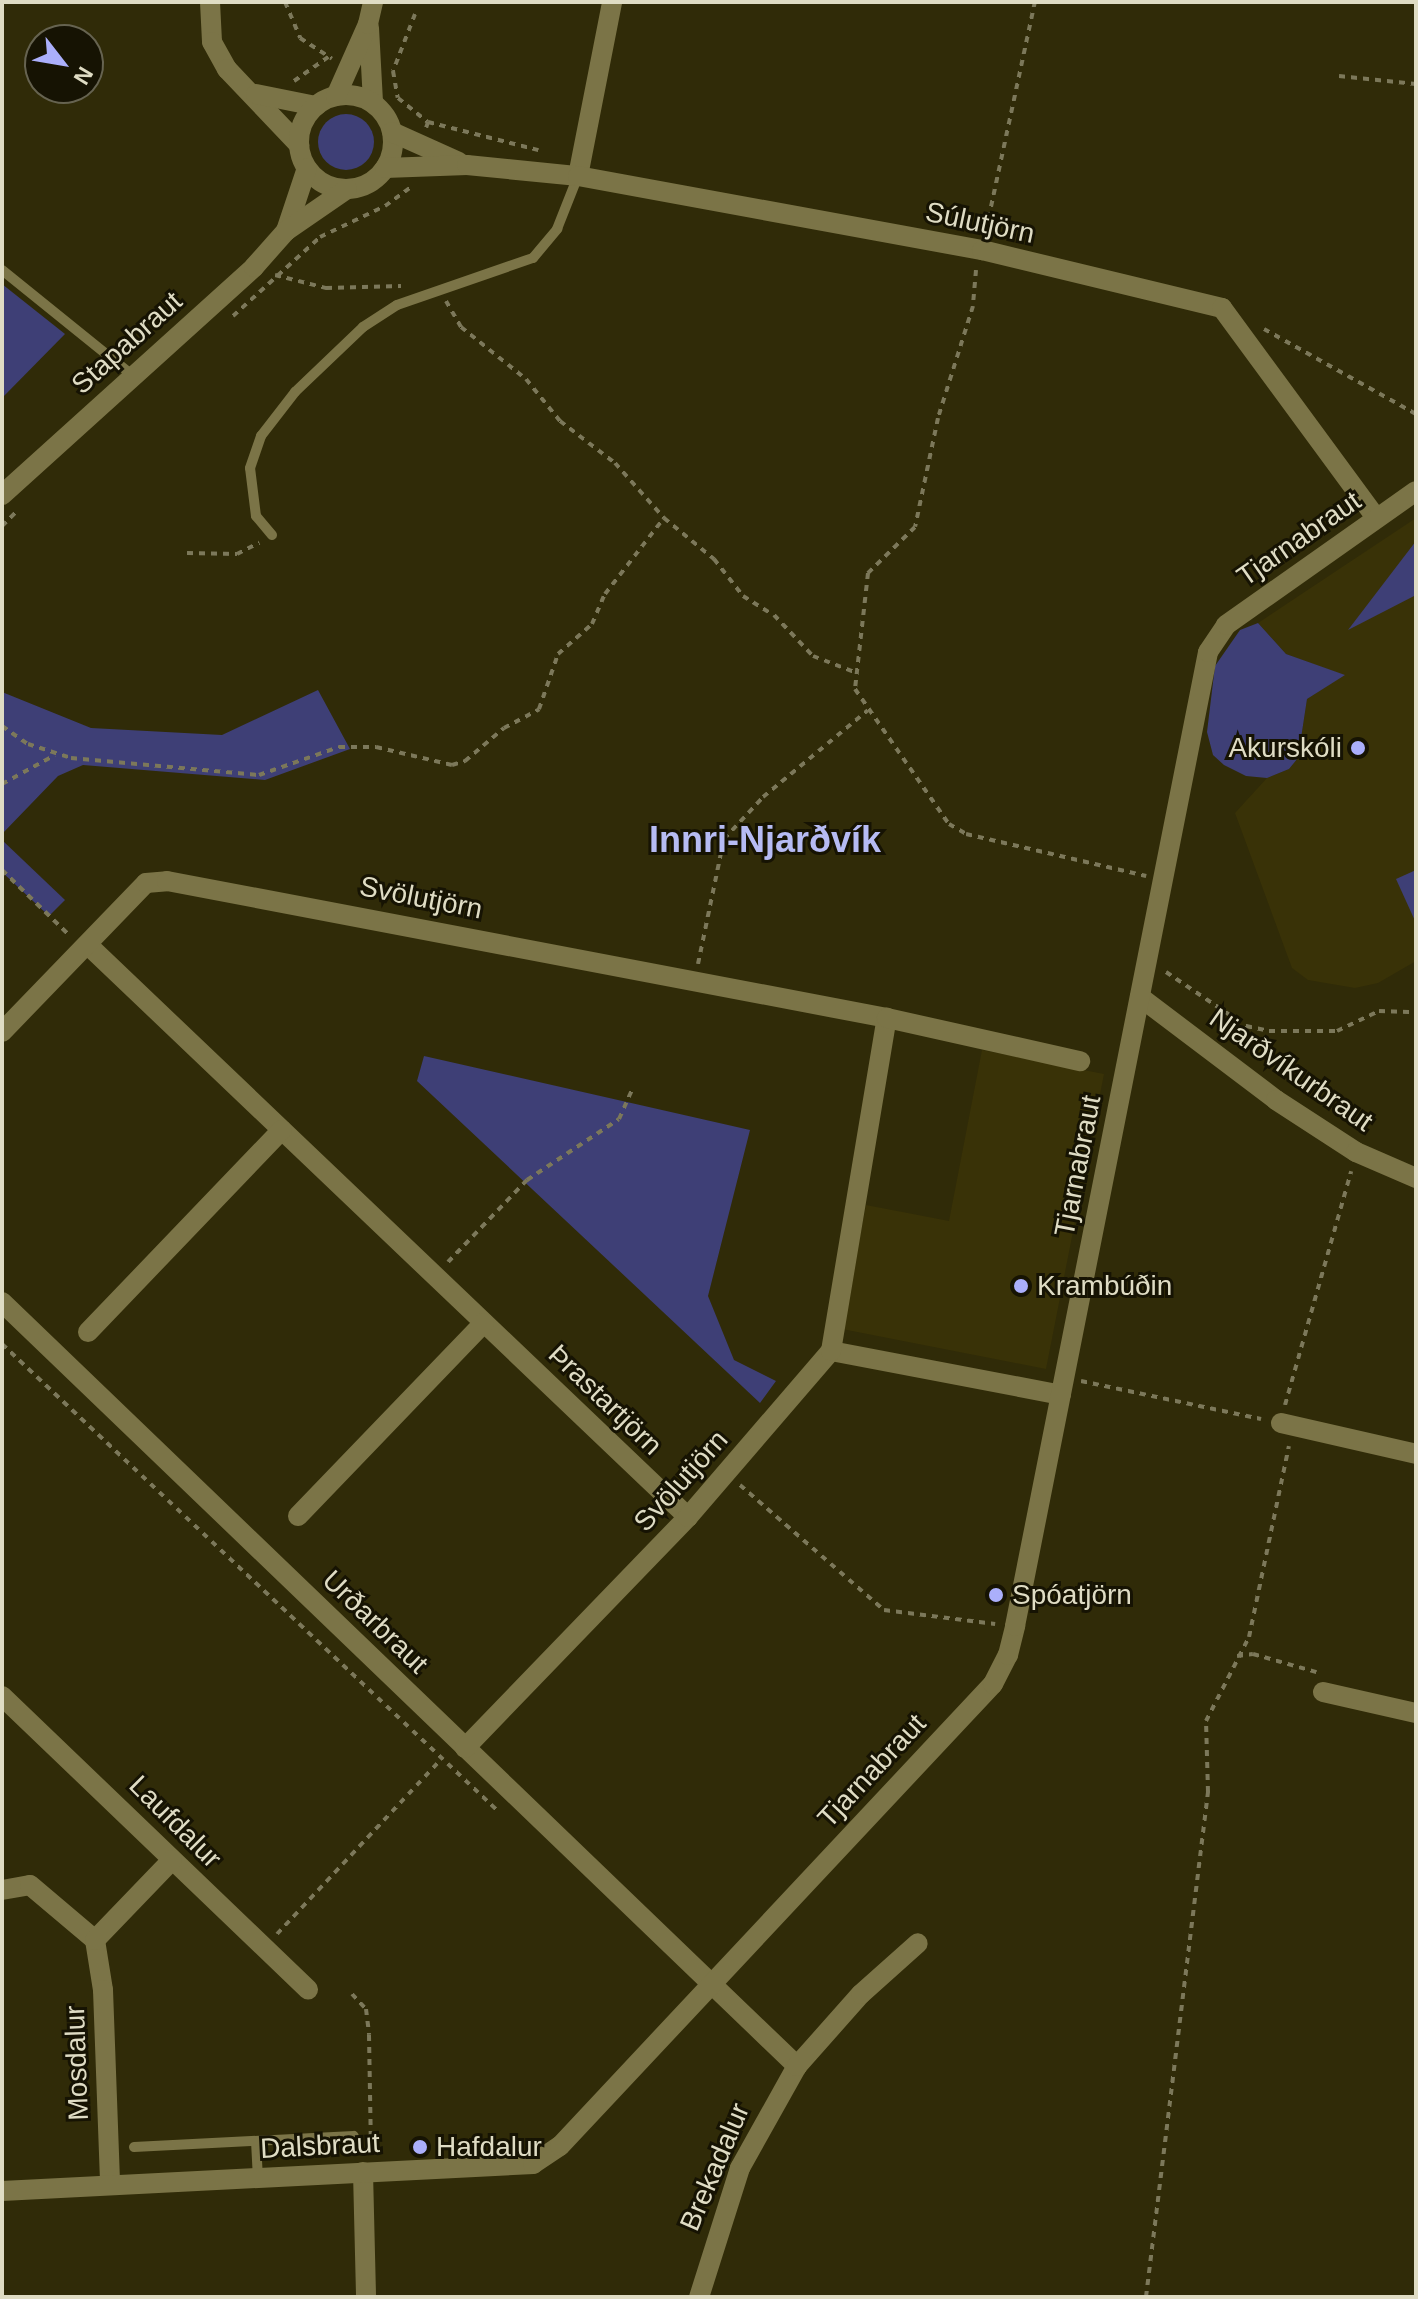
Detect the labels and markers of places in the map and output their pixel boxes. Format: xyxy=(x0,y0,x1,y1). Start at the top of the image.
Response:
place label: Akurskóli xyxy=(1228,731,1342,765)
marker: Akurskóli xyxy=(1349,739,1367,757)
place label: Krambúðin xyxy=(1037,1269,1172,1303)
marker: Krambúðin xyxy=(1012,1277,1030,1295)
place label: Spóatjörn xyxy=(1012,1578,1132,1612)
marker: Spóatjörn xyxy=(987,1586,1005,1604)
place label: Hafdalur xyxy=(436,2130,542,2164)
marker: Hafdalur xyxy=(411,2138,429,2156)

